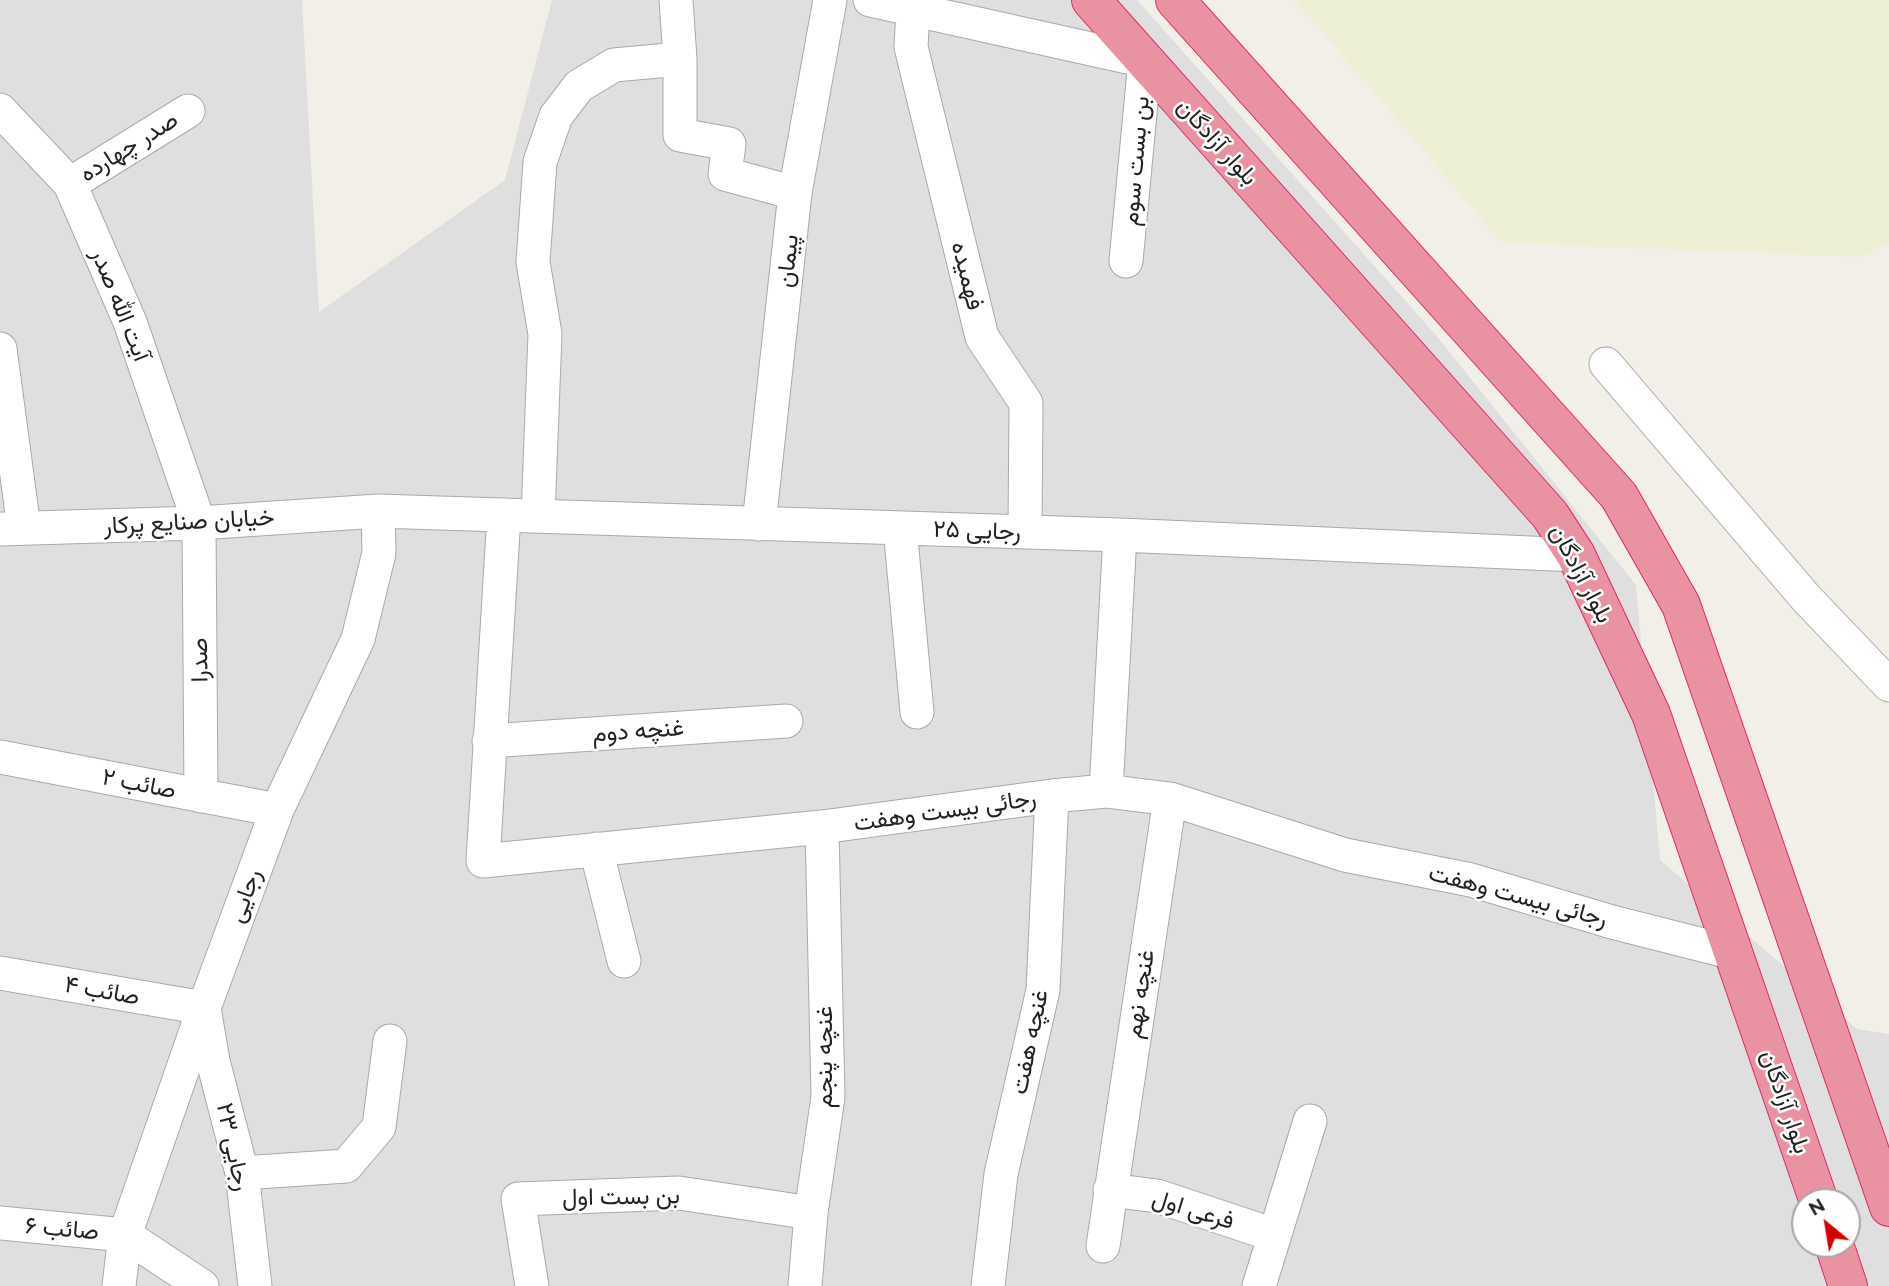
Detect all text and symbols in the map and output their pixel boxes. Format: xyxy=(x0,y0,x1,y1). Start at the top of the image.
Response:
street label: بلوار آزادگان xyxy=(1170,92,1264,192)
street label: بن بست سوم xyxy=(1116,95,1156,227)
street label: صدر چهارده xyxy=(75,106,183,188)
street label: پیمان xyxy=(771,233,805,289)
street label: فهمیده xyxy=(945,239,989,313)
street label: آیت الله صدر xyxy=(84,245,156,365)
street label: خیابان صنایع پرکار xyxy=(103,503,275,541)
street label: رجایی ۲۵ xyxy=(933,515,1021,547)
street label: بلوار آزادگان xyxy=(1543,520,1619,628)
street label: صدرا xyxy=(185,637,215,683)
street label: غنچه دوم xyxy=(591,713,685,749)
street label: صائب ۲ xyxy=(100,763,178,805)
street label: رجائی بیست وهفت xyxy=(852,784,1038,838)
street label: رجائی بیست وهفت xyxy=(1426,858,1610,934)
street label: رجایی xyxy=(222,865,268,927)
street label: غنچه نهم xyxy=(1119,948,1161,1040)
street label: صائب ۴ xyxy=(62,970,142,1012)
street label: غنچه هفت xyxy=(1005,987,1055,1097)
street label: غنچه پنجم xyxy=(811,1006,839,1108)
street label: بلوار آزادگان xyxy=(1754,1047,1816,1157)
street label: رجایی ۲۳ xyxy=(210,1100,256,1194)
street label: بن بست اول xyxy=(562,1182,680,1212)
street label: فرعی اول xyxy=(1149,1184,1237,1236)
north arrow xyxy=(1791,1188,1861,1258)
text: N xyxy=(1805,1193,1828,1220)
street label: صائب ۶ xyxy=(24,1211,100,1247)

